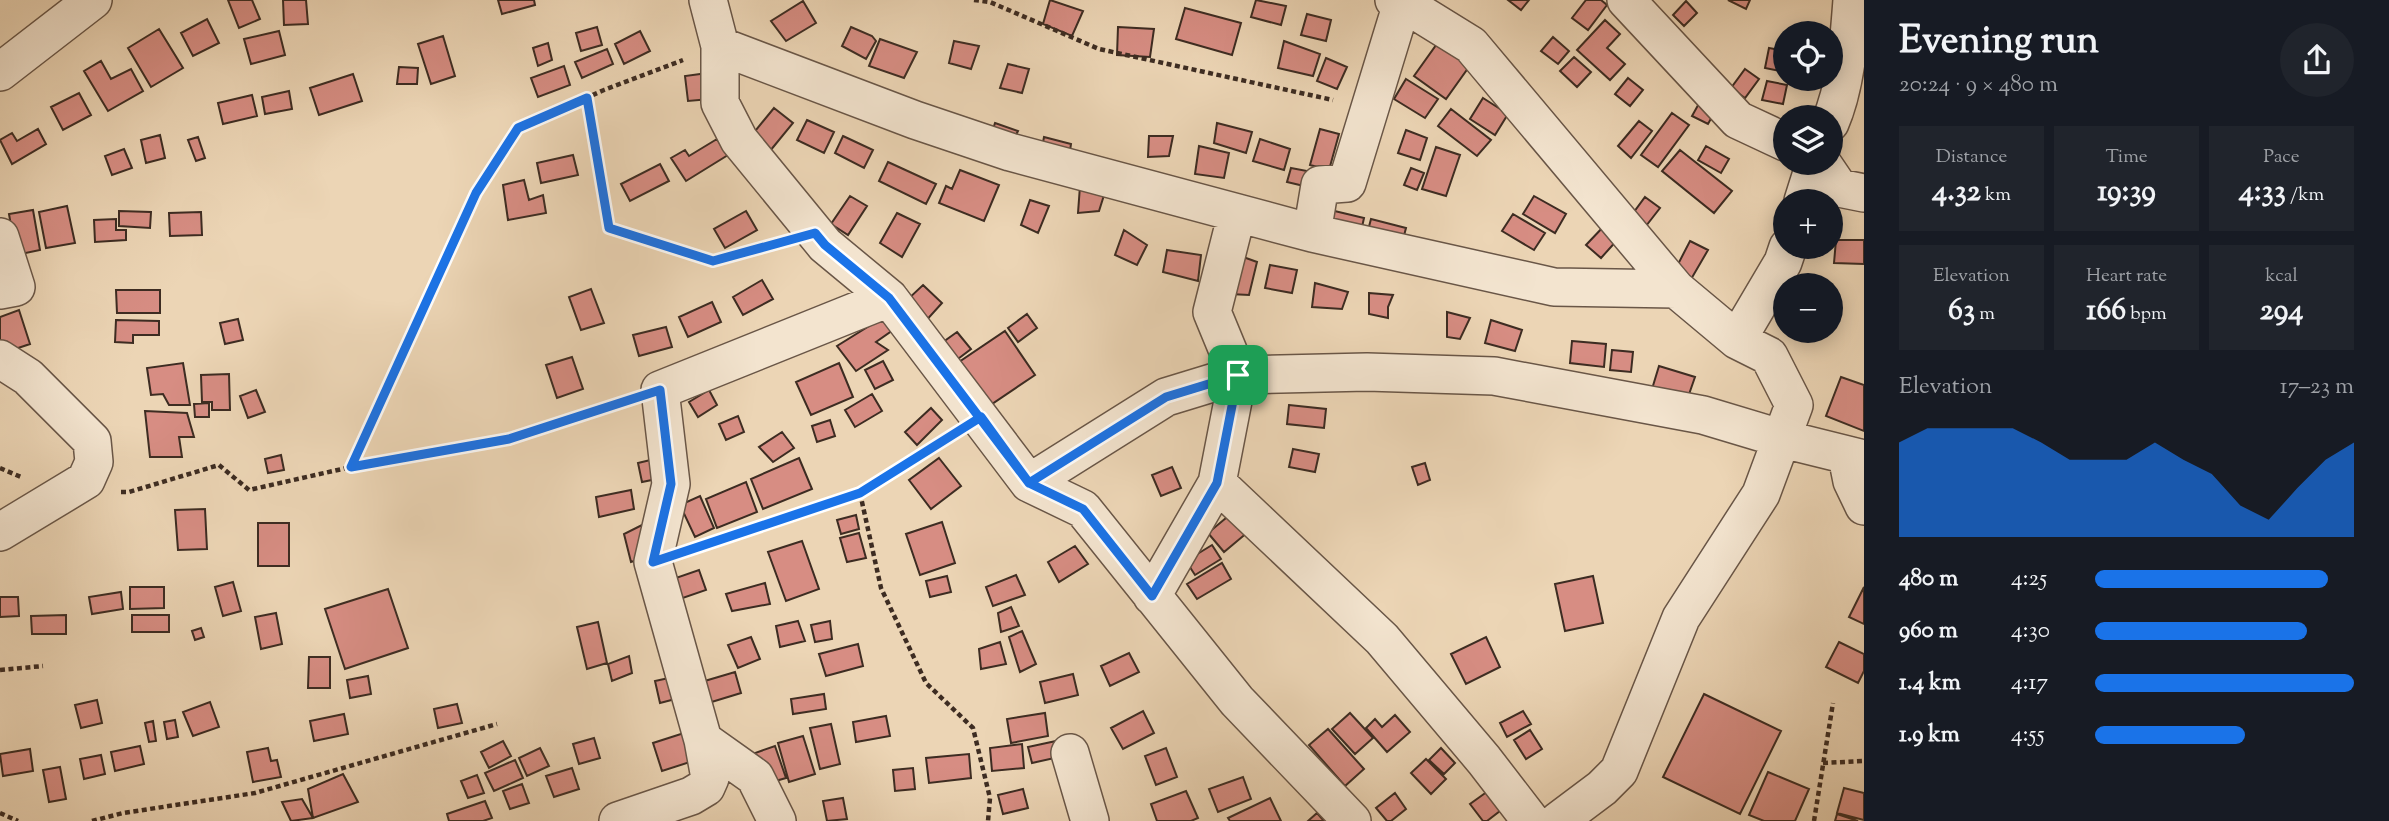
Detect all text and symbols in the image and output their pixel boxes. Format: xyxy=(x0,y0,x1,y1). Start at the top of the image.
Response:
text: Evening run xyxy=(1899,16,2099,70)
map controls xyxy=(1773,21,1843,343)
button: locate xyxy=(1773,21,1843,91)
button: share xyxy=(2280,23,2354,97)
text: 20:24 · 9 × 480 m xyxy=(1899,69,2058,102)
button: layers xyxy=(1773,105,1843,175)
text: Distance xyxy=(1936,144,2007,171)
text: Time xyxy=(2105,144,2148,171)
text: Pace xyxy=(2263,144,2300,171)
text: 4.32 xyxy=(1932,171,1981,214)
text: 19:39 xyxy=(2097,171,2156,214)
text: 4:33 xyxy=(2239,171,2286,214)
text: km xyxy=(1981,182,2011,209)
text: /km xyxy=(2286,182,2324,209)
button: + xyxy=(1773,189,1843,259)
text: Elevation xyxy=(1933,263,2010,290)
text: Heart rate xyxy=(2086,263,2167,290)
text: kcal xyxy=(2265,263,2298,290)
button: − xyxy=(1773,273,1843,343)
text: 63 xyxy=(1948,290,1975,333)
text: 166 xyxy=(2086,290,2126,333)
text: 294 xyxy=(2260,290,2303,333)
text: m xyxy=(1975,301,1995,328)
text: bpm xyxy=(2126,301,2167,328)
pin xyxy=(1208,345,1268,405)
icon: arrive xyxy=(1219,356,1257,394)
text: Elevation xyxy=(1899,371,1992,404)
text: 17–23 m xyxy=(2280,371,2354,404)
text: 480 m xyxy=(1899,563,1958,596)
text: 4:25 xyxy=(2011,563,2047,596)
text: 960 m xyxy=(1899,615,1958,648)
text: 4:30 xyxy=(2011,615,2050,648)
text: 1.4 km xyxy=(1899,667,1961,700)
text: 4:17 xyxy=(2011,667,2048,700)
text: 1.9 km xyxy=(1899,719,1960,752)
text: 4:55 xyxy=(2011,719,2045,752)

